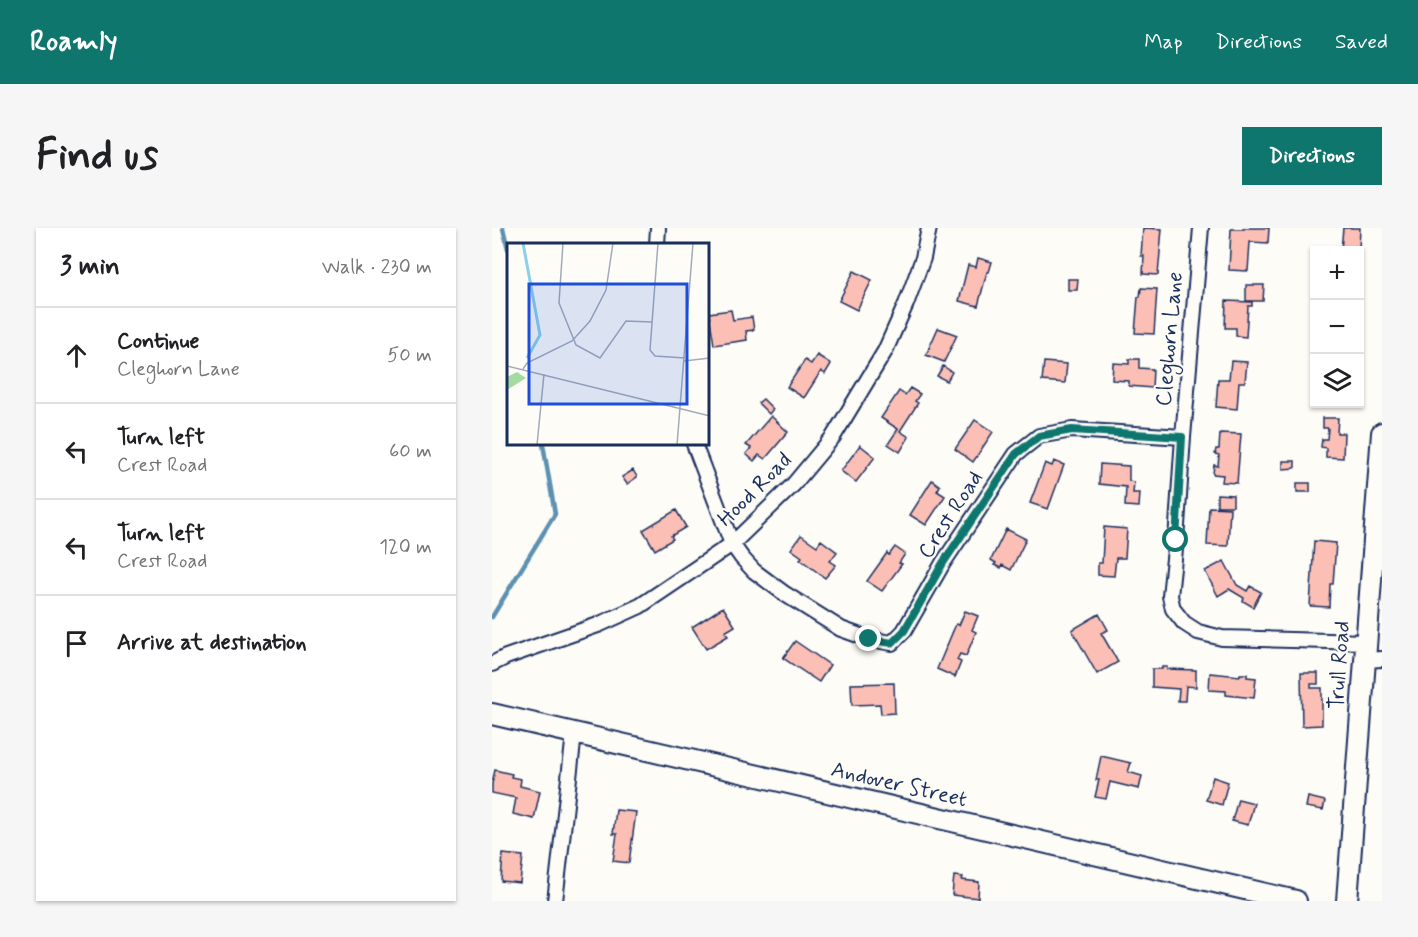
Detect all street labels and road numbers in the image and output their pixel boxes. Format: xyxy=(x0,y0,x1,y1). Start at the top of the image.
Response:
street label: Cleghorn Lane xyxy=(1150,271,1193,408)
street label: Hood Road xyxy=(712,447,798,533)
street label: Crest Road xyxy=(912,466,990,564)
street label: Trull Road xyxy=(1323,620,1357,710)
street label: Andover Street xyxy=(828,756,970,814)

